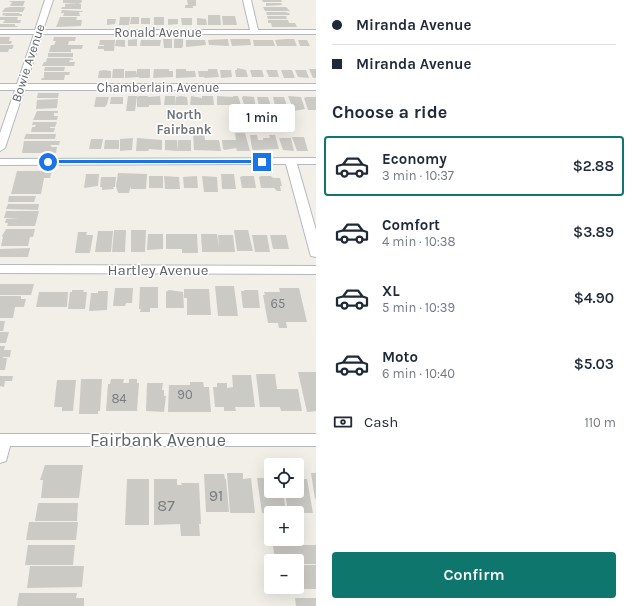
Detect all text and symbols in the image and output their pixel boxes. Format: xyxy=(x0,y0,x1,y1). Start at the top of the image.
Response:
text: Miranda Avenue xyxy=(356,16,471,34)
street label: Bowie Avenue xyxy=(8,22,48,104)
street label: Ronald Avenue xyxy=(114,25,202,40)
text: Miranda Avenue xyxy=(356,55,471,73)
street label: Chamberlain Avenue xyxy=(97,80,220,95)
text: Choose a ride xyxy=(332,101,447,123)
callout: 1 min xyxy=(229,104,295,132)
district label: North Fairbank xyxy=(156,107,212,137)
text: 1 min xyxy=(246,110,278,125)
icon: car xyxy=(334,148,370,184)
text: Economy xyxy=(382,150,447,168)
route start xyxy=(39,153,57,171)
route end xyxy=(253,153,271,171)
text: $2.88 xyxy=(573,157,614,175)
text: 3 min · 10:37 xyxy=(382,168,454,183)
icon: car xyxy=(334,214,370,250)
text: Comfort xyxy=(382,216,440,234)
text: $3.89 xyxy=(573,223,614,241)
text: 4 min · 10:38 xyxy=(382,234,455,249)
street label: Hartley Avenue xyxy=(107,261,209,279)
icon: car xyxy=(334,280,370,316)
text: XL xyxy=(382,282,400,300)
text: $4.90 xyxy=(574,289,614,307)
house number: 65 xyxy=(271,296,285,311)
text: 5 min · 10:39 xyxy=(382,300,455,315)
icon: car xyxy=(334,346,370,382)
text: Moto xyxy=(382,348,418,366)
text: $5.03 xyxy=(574,355,614,373)
text: 6 min · 10:40 xyxy=(382,366,455,381)
house number: 90 xyxy=(177,387,193,402)
house number: 84 xyxy=(111,391,127,406)
icon: cash xyxy=(332,411,354,433)
text: Cash xyxy=(364,413,398,431)
text: 110 m xyxy=(584,415,616,430)
street label: Fairbank Avenue xyxy=(90,429,226,451)
map controls xyxy=(264,458,304,594)
button: locate xyxy=(264,458,304,498)
house number: 91 xyxy=(209,486,223,505)
house number: 87 xyxy=(157,496,175,515)
button: + xyxy=(264,506,304,546)
button: Confirm xyxy=(332,552,616,598)
button: − xyxy=(264,554,304,594)

